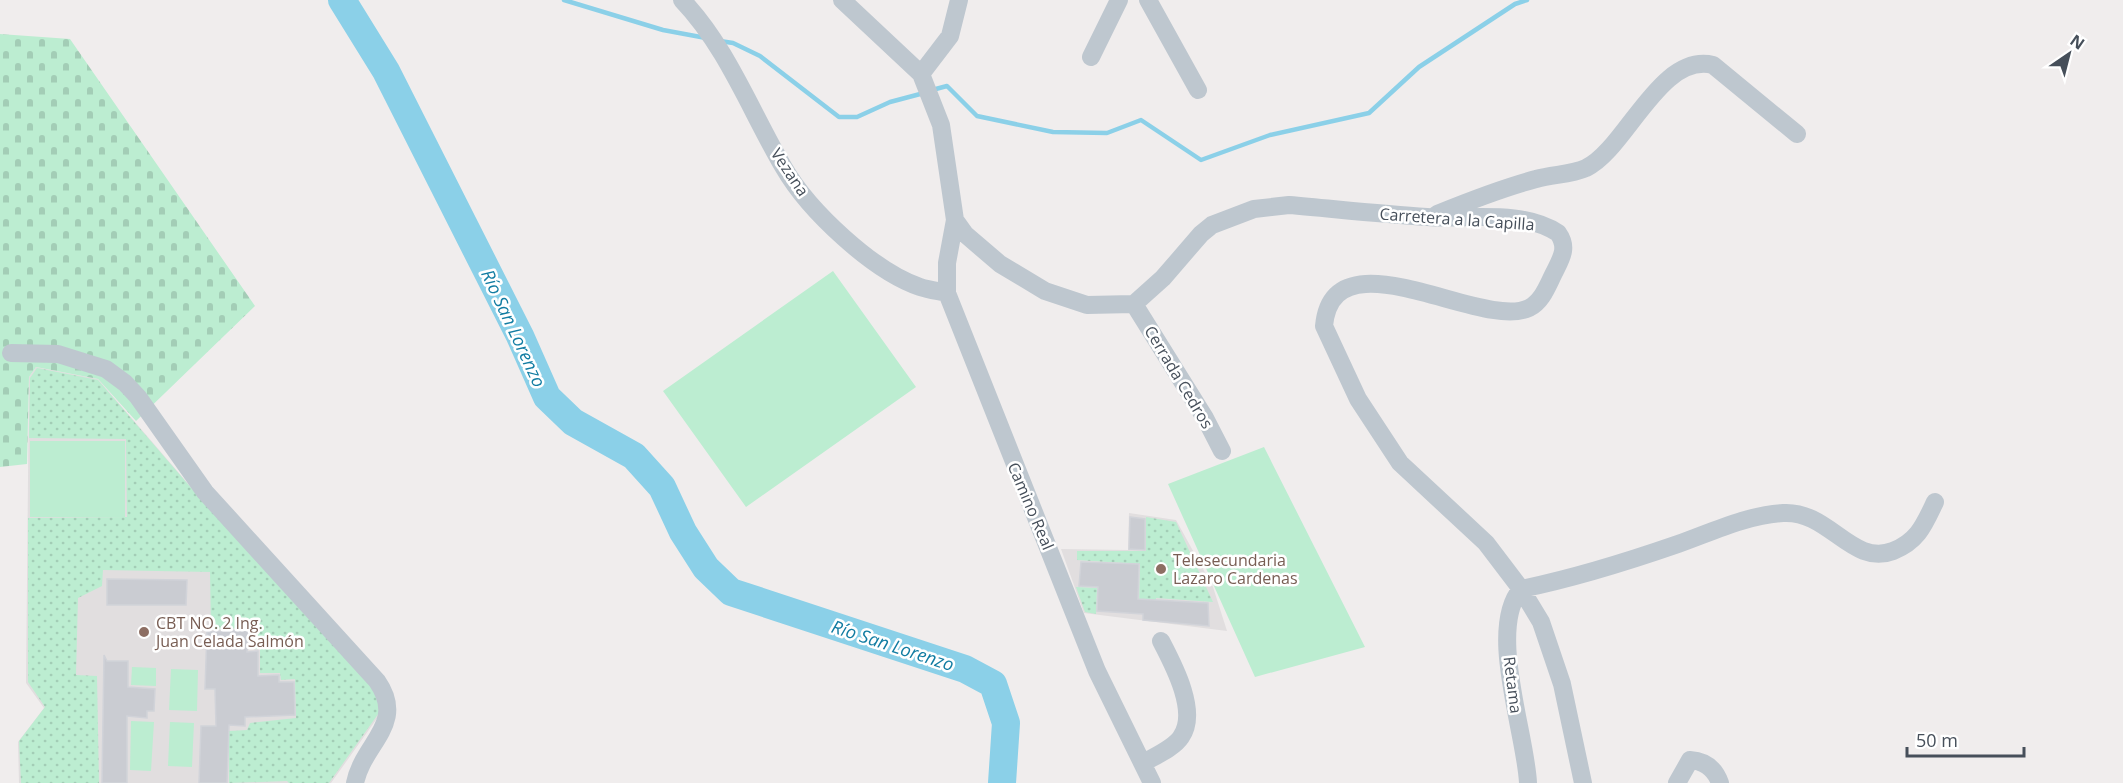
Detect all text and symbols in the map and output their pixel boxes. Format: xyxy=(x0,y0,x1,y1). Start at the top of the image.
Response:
north arrow xyxy=(2039,24,2099,84)
text: N xyxy=(2066,29,2089,54)
street label: Vezana xyxy=(766,144,814,200)
street label: Carretera a la Capilla xyxy=(1379,203,1535,235)
water label: Río San Lorenzo xyxy=(476,265,552,391)
street label: Cerrada Cedros xyxy=(1140,321,1218,433)
street label: Camino Real xyxy=(1003,459,1059,553)
place label: Telesecundaria Lazaro Cardenas xyxy=(1173,549,1298,589)
marker: Telesecundaria Lazaro Cardenas xyxy=(1154,562,1168,576)
place label: CBT NO. 2 Ing. Juan Celada Salmón xyxy=(154,612,304,652)
water label: Río San Lorenzo xyxy=(829,614,957,676)
marker: CBT NO. 2 Ing. Juan Celada Salmón xyxy=(137,625,151,639)
street label: Retama xyxy=(1499,655,1527,715)
scale bar xyxy=(1907,720,2024,758)
text: 50 m xyxy=(1916,728,1958,752)

